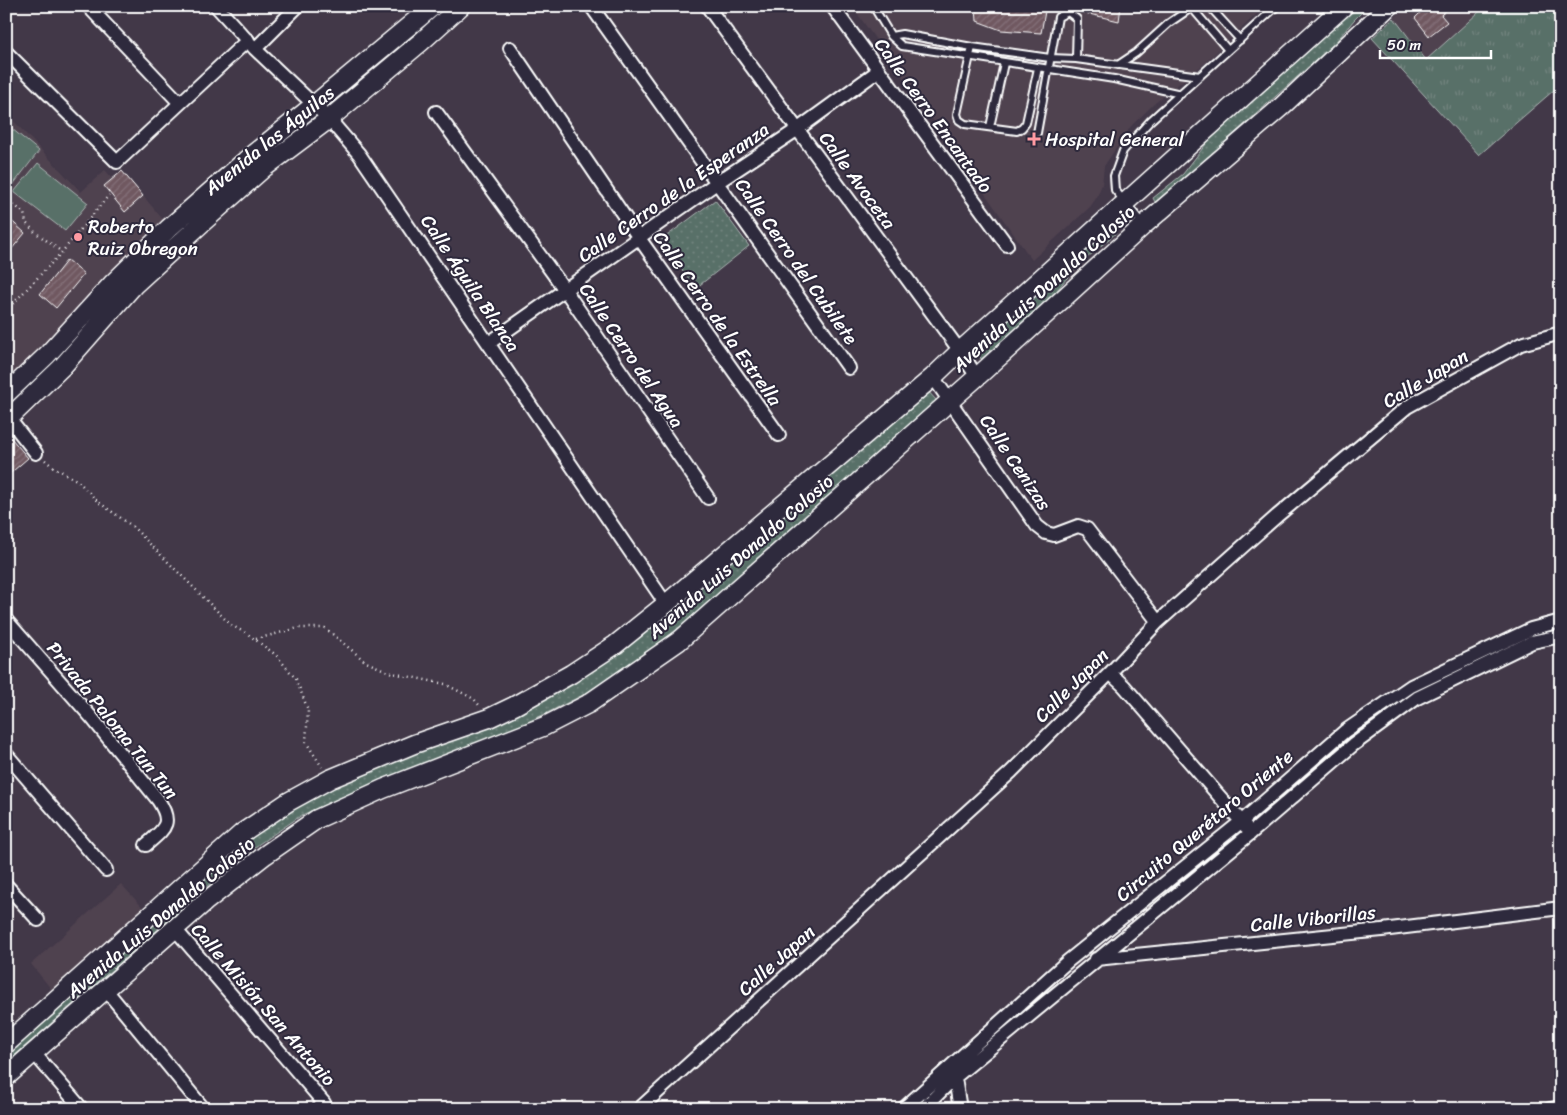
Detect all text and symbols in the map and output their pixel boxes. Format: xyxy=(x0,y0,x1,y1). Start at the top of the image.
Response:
scale bar xyxy=(1380,28,1491,60)
street label: Calle Cerro Encantado xyxy=(866,30,1002,200)
text: 50 m xyxy=(1387,32,1422,58)
street label: Avenida las Águilas xyxy=(196,77,342,204)
street label: Calle Cerro de la Esperanza xyxy=(570,113,776,271)
place label: Hospital General xyxy=(1045,123,1185,156)
street label: Calle Avoceta xyxy=(811,124,905,237)
marker: Hospital General xyxy=(1027,132,1041,146)
street label: Calle Cerro del Cubilete xyxy=(726,171,867,352)
street label: Avenida Luis Donaldo Colosio xyxy=(943,196,1143,381)
street label: Calle Águila Blanca xyxy=(412,207,529,359)
place label: Roberto Ruiz Obregon xyxy=(88,210,198,265)
street label: Calle Cerro de la Estrella xyxy=(644,224,791,413)
marker: Roberto Ruiz Obregon xyxy=(72,231,84,243)
street label: Calle Cerro del Agua xyxy=(570,276,693,435)
street label: Calle Japan xyxy=(1376,340,1475,417)
street label: Calle Cenizas xyxy=(971,407,1060,518)
street label: Avenida Luis Donaldo Colosio xyxy=(639,466,841,648)
street label: Privada Paloma Tun Tun xyxy=(38,634,187,807)
street label: Calle Japan xyxy=(1026,640,1117,731)
street label: Circuito Querétaro Oriente xyxy=(1108,741,1301,910)
street label: Avenida Luis Donaldo Colosio xyxy=(58,828,262,1007)
street label: Calle Viborillas xyxy=(1249,896,1377,941)
street label: Calle Misión San Antonio xyxy=(183,915,345,1094)
street label: Calle Japan xyxy=(730,916,823,1004)

